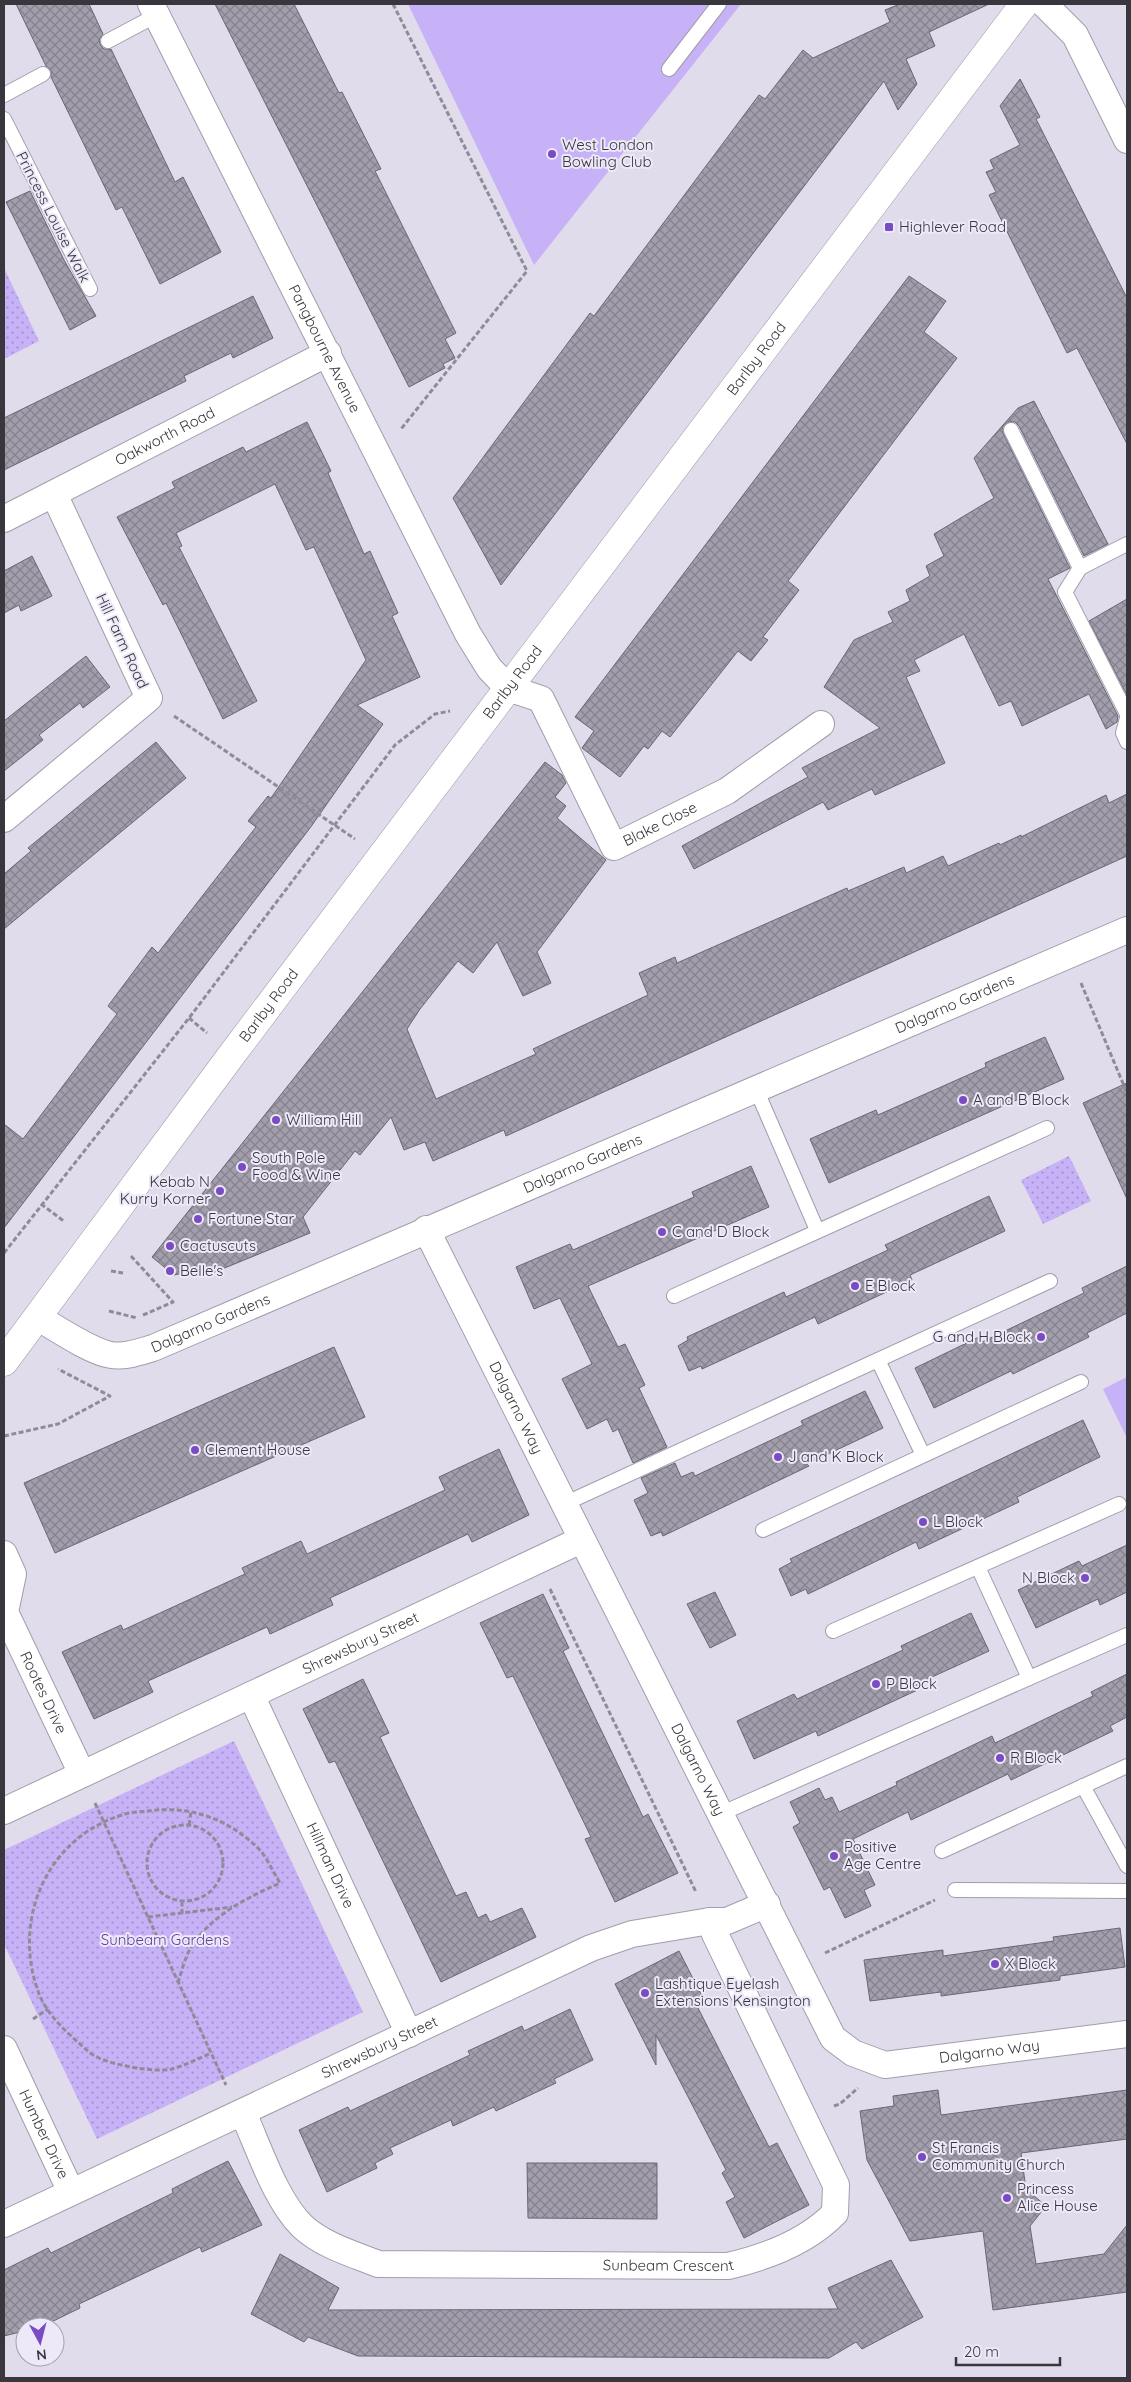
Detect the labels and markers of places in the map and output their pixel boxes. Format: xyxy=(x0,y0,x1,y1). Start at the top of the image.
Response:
place label: West London Bowling Club xyxy=(562,135,654,171)
marker: West London Bowling Club xyxy=(546,148,558,160)
place label: Highlever Road xyxy=(899,217,1006,236)
marker: Highlever Road xyxy=(883,221,895,233)
place label: A and B Block xyxy=(973,1090,1069,1109)
marker: A and B Block xyxy=(957,1094,969,1106)
place label: William Hill xyxy=(286,1110,362,1129)
marker: William Hill xyxy=(270,1114,282,1126)
place label: South Pole Food & Wine xyxy=(252,1148,341,1184)
marker: South Pole Food & Wine xyxy=(236,1161,248,1173)
place label: Kebab N Kurry Korner xyxy=(120,1172,210,1208)
marker: Kebab N Kurry Korner xyxy=(214,1185,226,1197)
place label: Fortune Star xyxy=(208,1209,295,1228)
marker: Fortune Star xyxy=(192,1213,204,1225)
place label: C and D Block xyxy=(672,1222,770,1241)
marker: C and D Block xyxy=(656,1226,668,1238)
place label: Cactuscuts xyxy=(180,1236,256,1255)
marker: Cactuscuts xyxy=(164,1240,176,1252)
place label: Belle's xyxy=(180,1261,223,1280)
marker: Belle's xyxy=(164,1265,176,1277)
place label: E Block xyxy=(865,1276,916,1295)
marker: E Block xyxy=(849,1280,861,1292)
place label: G and H Block xyxy=(933,1327,1031,1346)
marker: G and H Block xyxy=(1035,1331,1047,1343)
place label: Clement House xyxy=(205,1440,310,1459)
marker: Clement House xyxy=(189,1444,201,1456)
place label: J and K Block xyxy=(788,1447,884,1466)
marker: J and K Block xyxy=(772,1451,784,1463)
place label: L Block xyxy=(933,1512,983,1531)
marker: L Block xyxy=(917,1516,929,1528)
place label: N Block xyxy=(1022,1568,1075,1587)
marker: N Block xyxy=(1079,1572,1091,1584)
place label: P Block xyxy=(886,1674,937,1693)
marker: P Block xyxy=(870,1678,882,1690)
place label: R Block xyxy=(1010,1748,1062,1767)
marker: R Block xyxy=(994,1752,1006,1764)
place label: Positive Age Centre xyxy=(844,1837,921,1873)
marker: Positive Age Centre xyxy=(828,1850,840,1862)
place label: X Block xyxy=(1005,1954,1056,1973)
marker: X Block xyxy=(989,1958,1001,1970)
place label: Lashtique Eyelash Extensions Kensington xyxy=(655,1974,811,2010)
marker: Lashtique Eyelash Extensions Kensington xyxy=(639,1987,651,1999)
place label: St Francis Community Church xyxy=(932,2138,1065,2174)
marker: St Francis Community Church xyxy=(916,2151,928,2163)
place label: Princess Alice House xyxy=(1017,2179,1098,2215)
marker: Princess Alice House xyxy=(1001,2192,1013,2204)

